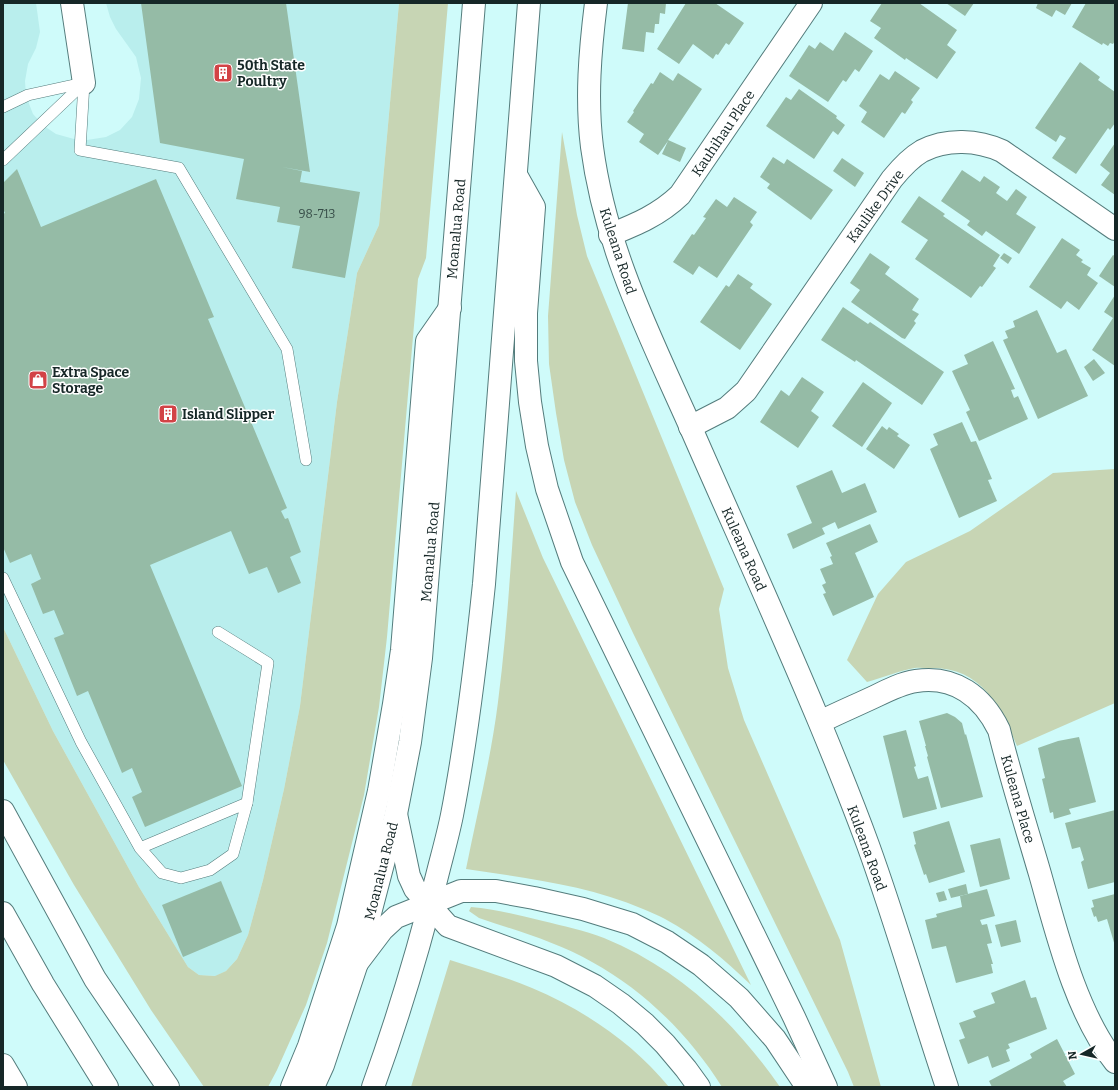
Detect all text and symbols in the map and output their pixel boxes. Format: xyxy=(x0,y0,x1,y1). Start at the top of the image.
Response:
place label: 50th State Poultry xyxy=(237,57,305,90)
building icon: 50th State Poultry xyxy=(212,62,234,84)
street label: Kauhihau Place xyxy=(688,87,759,180)
street label: Kaulike Drive xyxy=(843,166,908,246)
street label: Moanalua Road xyxy=(444,178,469,280)
street label: Kuleana Road xyxy=(596,206,639,296)
house number: 98-713 xyxy=(299,207,336,221)
place label: Extra Space Storage xyxy=(52,364,130,397)
shop icon: Extra Space Storage xyxy=(27,369,49,391)
building icon: Island Slipper xyxy=(157,403,179,425)
place label: Island Slipper xyxy=(182,406,275,423)
street label: Moanalua Road xyxy=(418,501,443,603)
street label: Kuleana Road xyxy=(718,505,770,594)
street label: Kuleana Place xyxy=(997,753,1038,845)
street label: Kuleana Road xyxy=(843,803,890,893)
street label: Moanalua Road xyxy=(361,820,402,922)
north arrow xyxy=(1062,1034,1102,1074)
text: N xyxy=(1065,1050,1080,1060)

